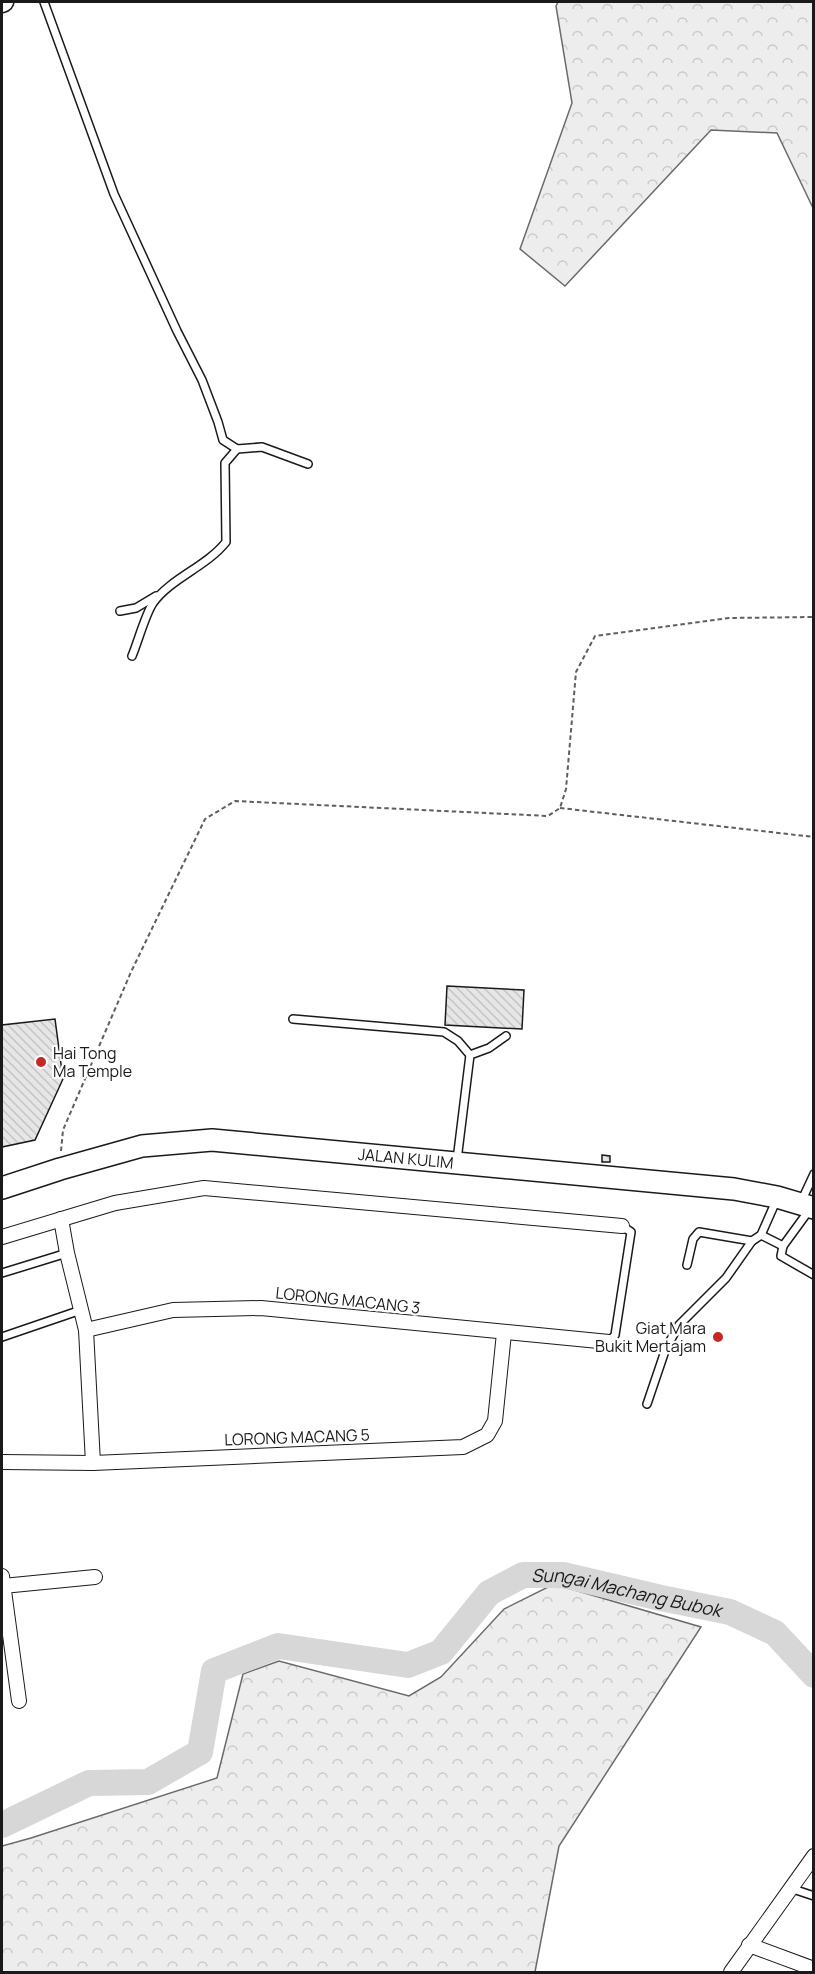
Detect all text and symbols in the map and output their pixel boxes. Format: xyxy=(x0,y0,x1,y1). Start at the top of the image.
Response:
place label: Hai Tong Ma Temple xyxy=(53,1042,132,1082)
marker: Hai Tong Ma Temple xyxy=(34,1055,48,1069)
street label: JALAN KULIM xyxy=(357,1143,454,1174)
street label: LORONG MACANG 3 xyxy=(275,1281,421,1319)
place label: Giat Mara Bukit Mertajam xyxy=(595,1317,706,1357)
marker: Giat Mara Bukit Mertajam xyxy=(711,1330,725,1344)
street label: LORONG MACANG 5 xyxy=(224,1423,370,1451)
water label: Sungai Machang Bubok xyxy=(531,1563,726,1623)

